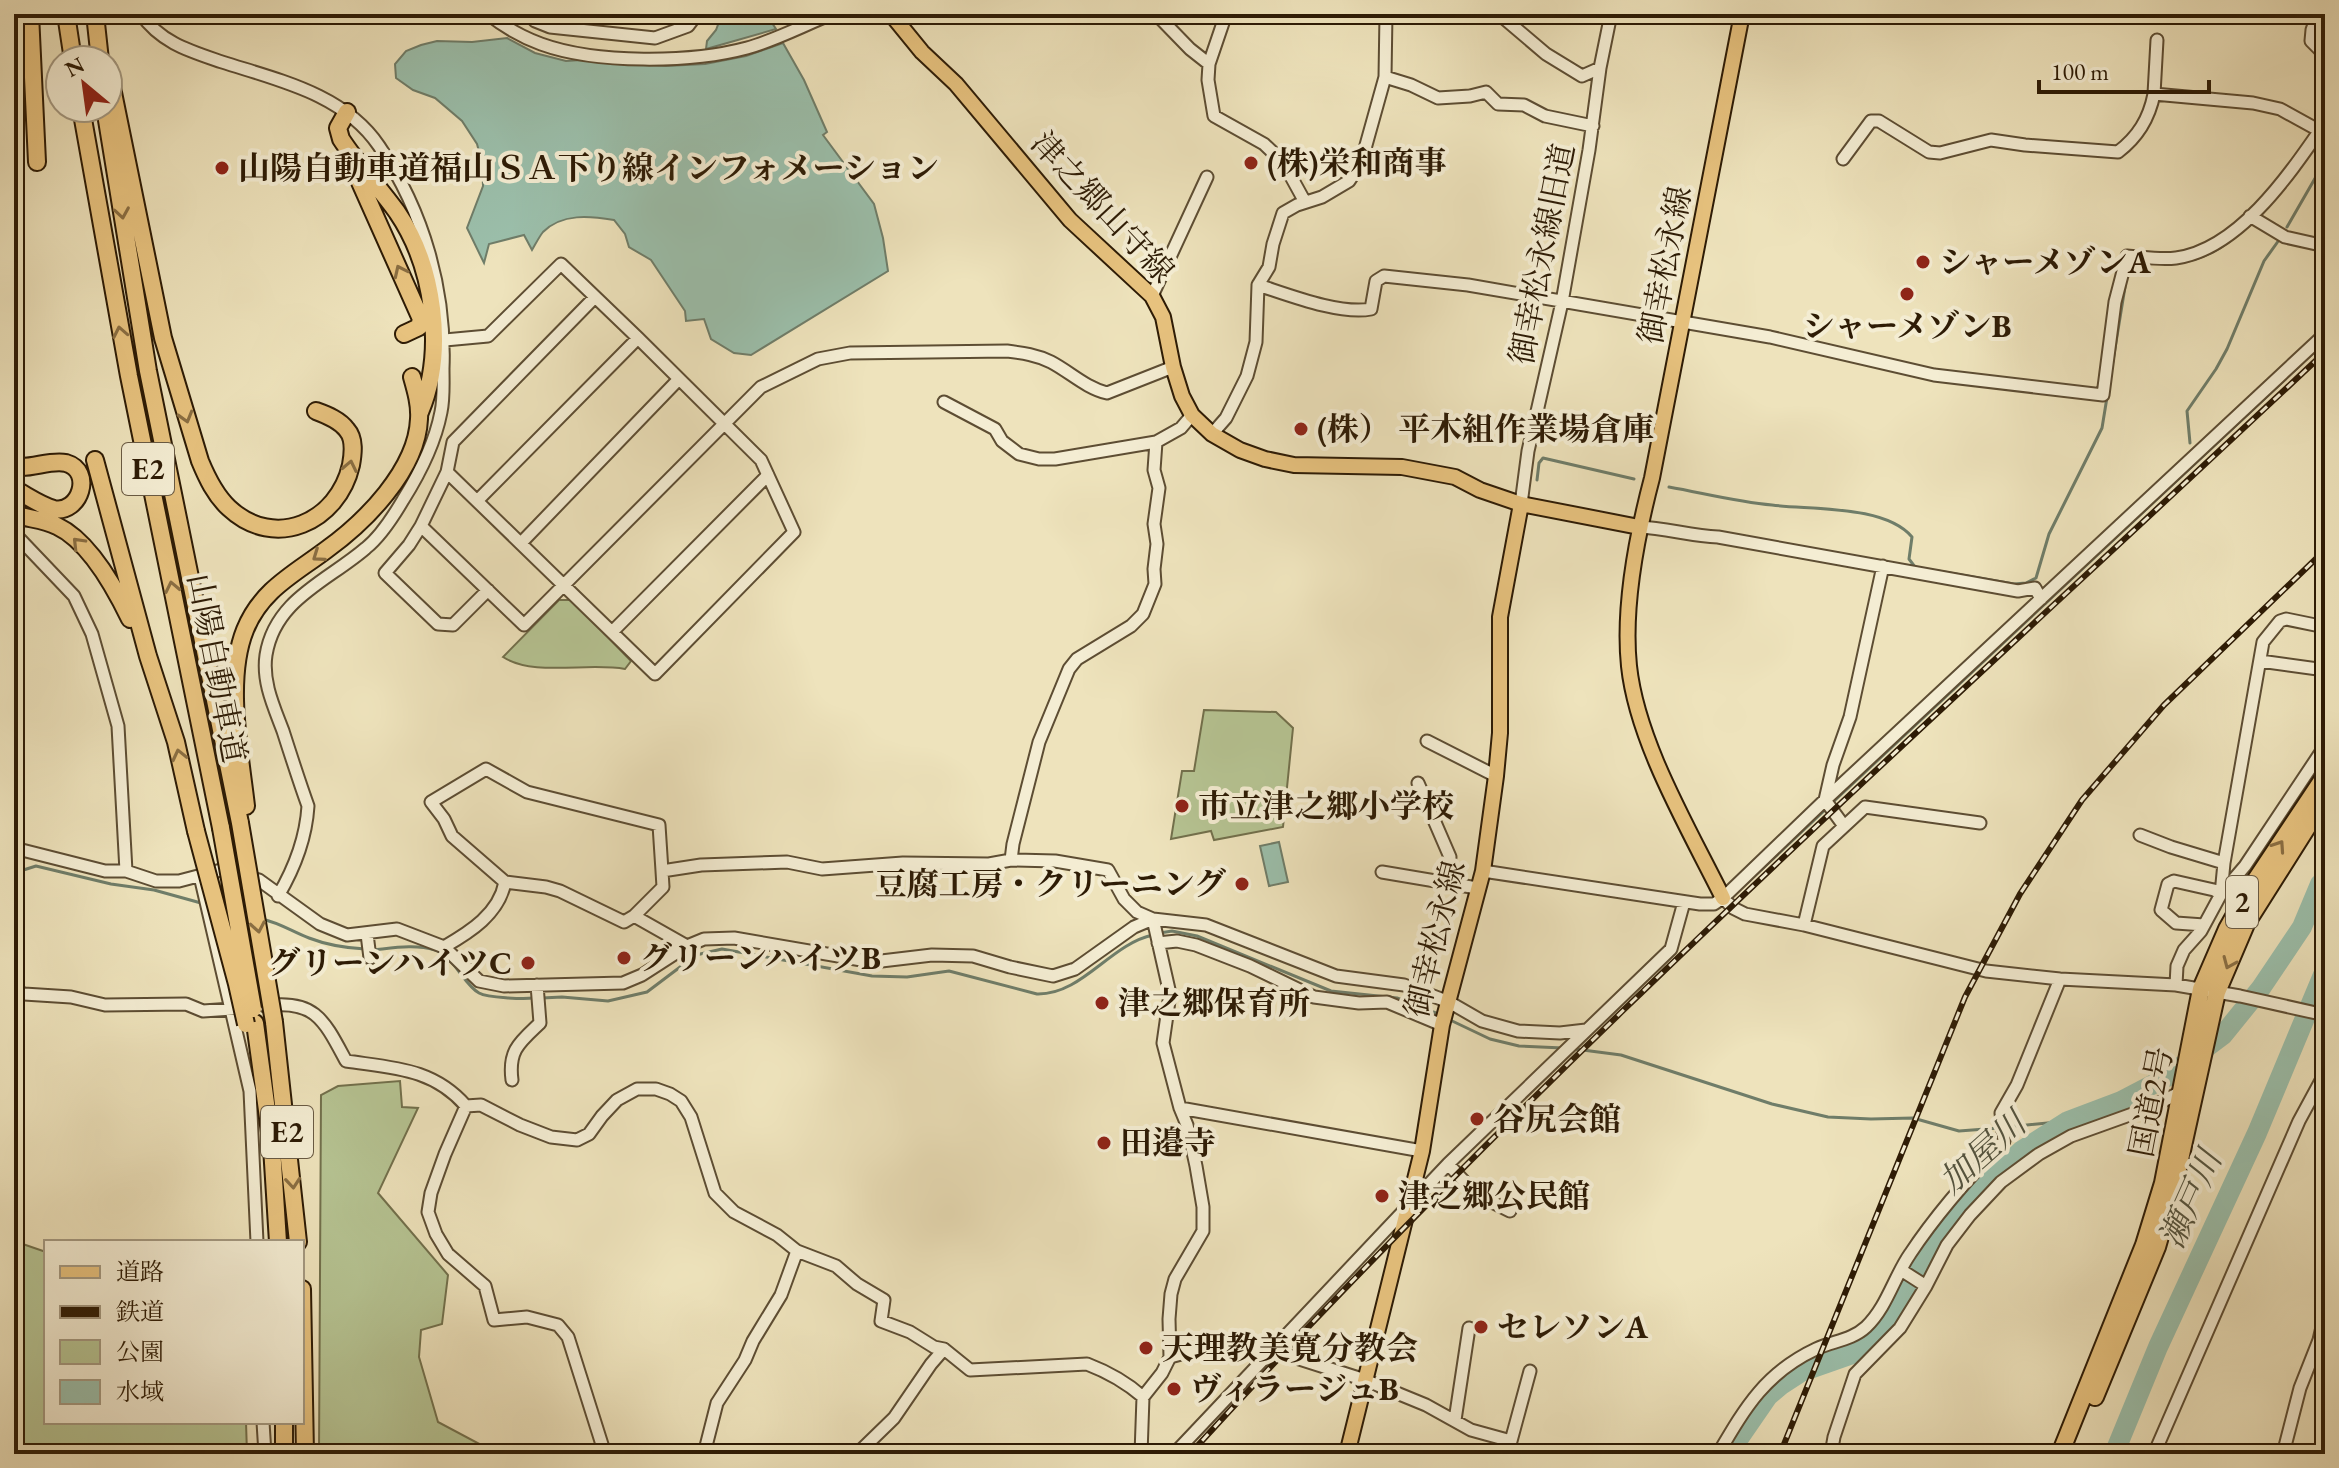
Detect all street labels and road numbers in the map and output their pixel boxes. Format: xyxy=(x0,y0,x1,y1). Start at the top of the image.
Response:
street label: 津之郷山守線 xyxy=(1022,122,1184,292)
street label: 御幸松永線旧道 xyxy=(1500,140,1584,368)
street label: 御幸松永線 xyxy=(1629,182,1701,348)
road number: E2 xyxy=(122,443,174,495)
street label: 山陽自動車道 xyxy=(178,570,256,766)
street label: 御幸松永線 xyxy=(1395,856,1475,1022)
road number: 2 xyxy=(2226,876,2258,928)
street label: 国道2号 xyxy=(2120,1043,2182,1161)
road number: E2 xyxy=(261,1106,313,1158)

